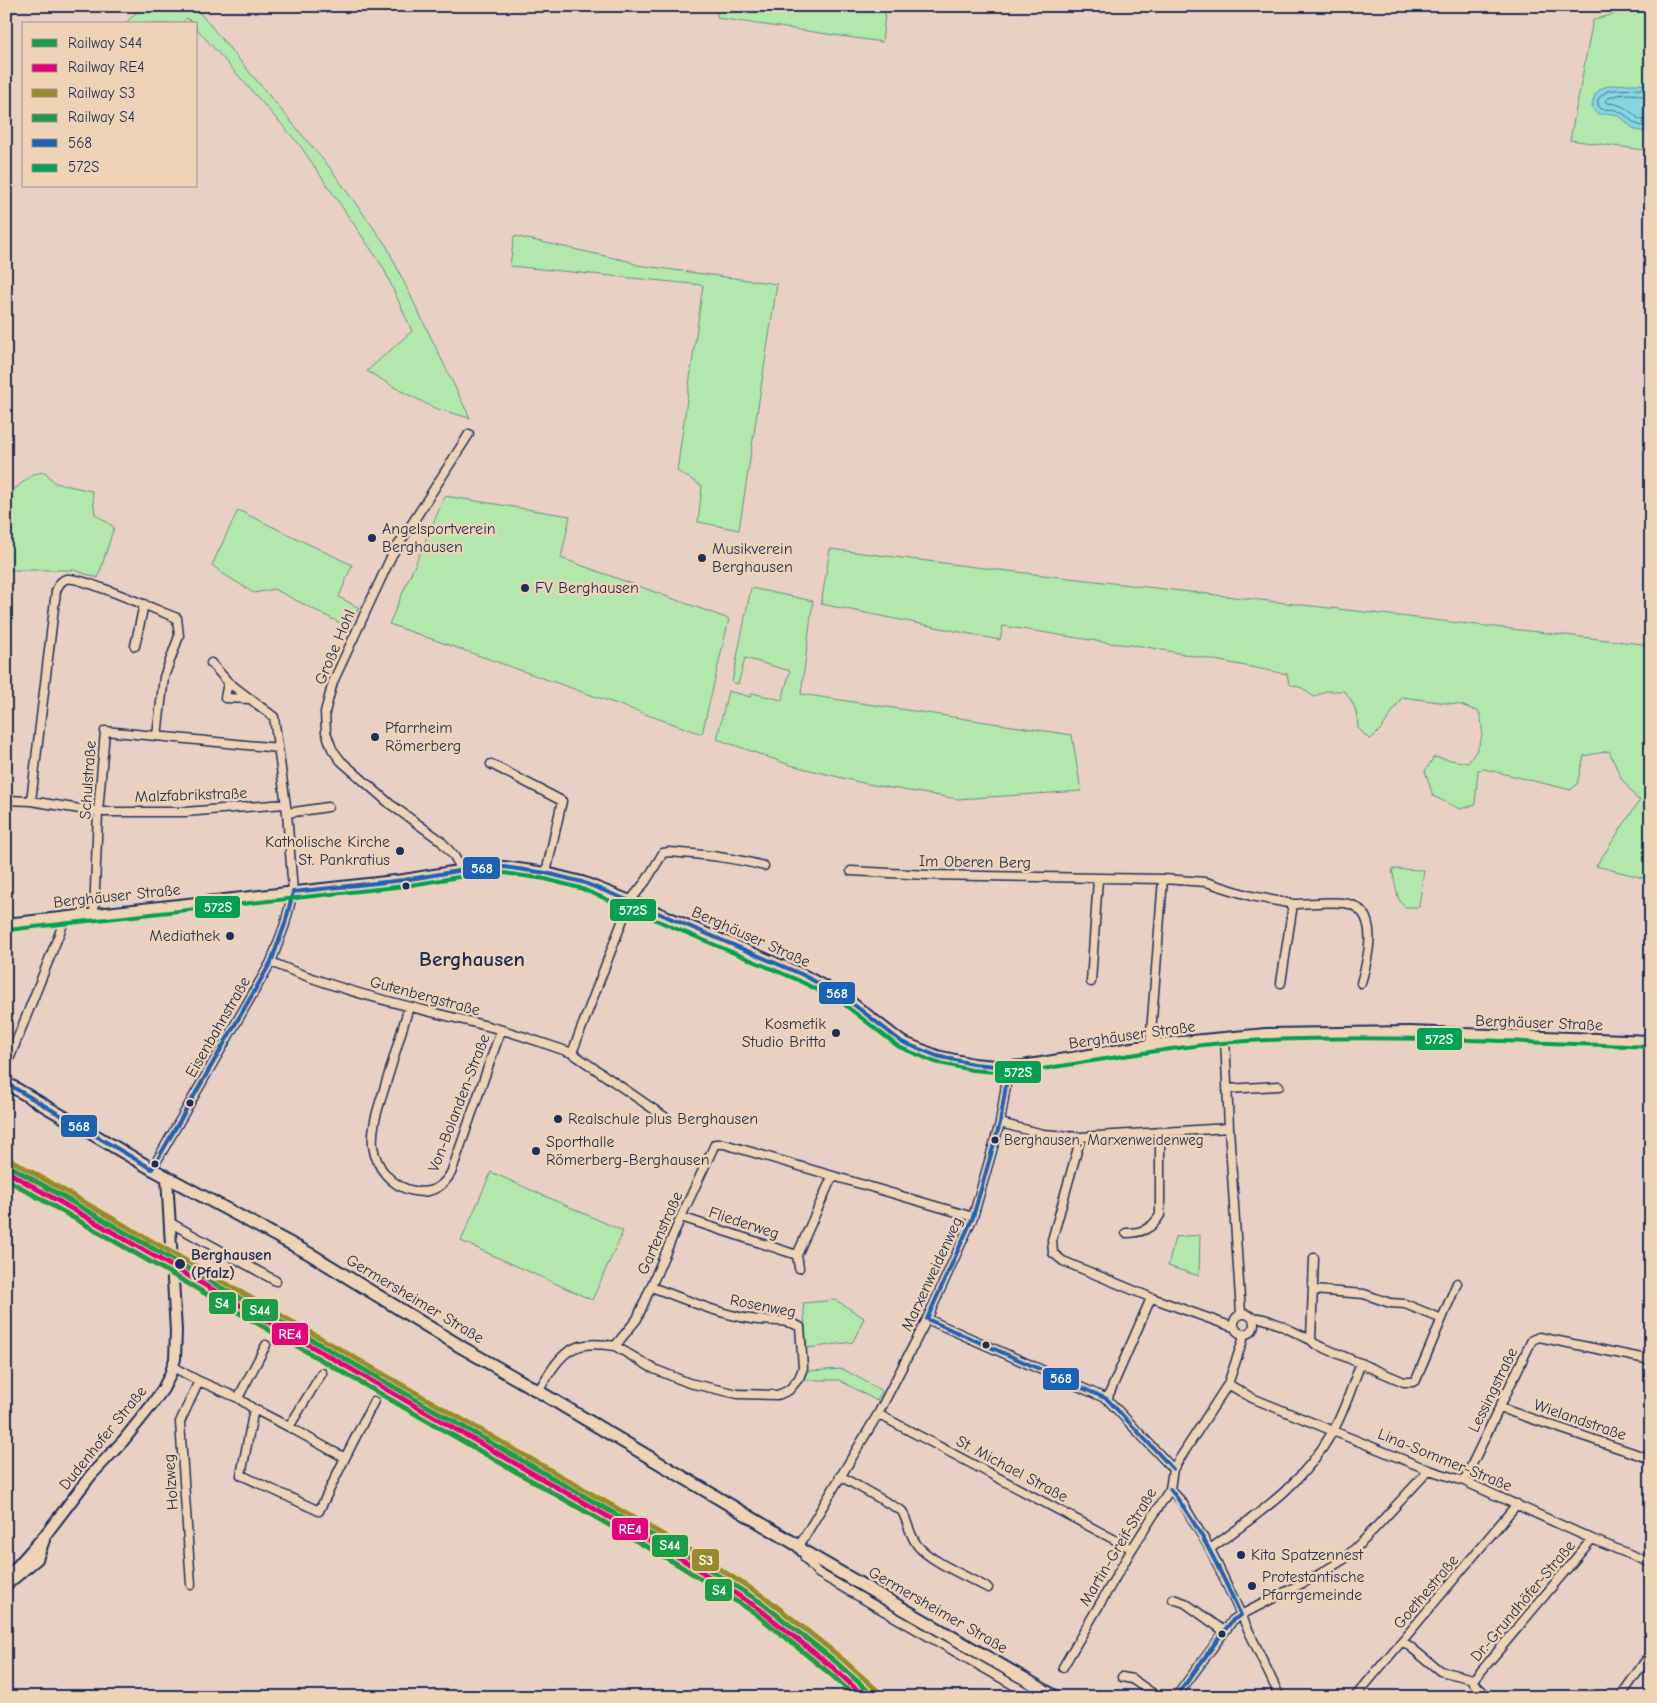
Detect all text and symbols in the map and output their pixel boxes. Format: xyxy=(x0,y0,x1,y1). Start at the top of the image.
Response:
legend xyxy=(22,22,198,188)
text: Railway S44 xyxy=(68,34,142,52)
text: Railway RE4 xyxy=(68,58,145,76)
text: Railway S3 xyxy=(68,84,135,102)
text: Railway S4 xyxy=(68,108,135,126)
text: 568 xyxy=(68,134,92,152)
text: 572S xyxy=(68,158,99,176)
place label: Angelsportverein Berghausen xyxy=(382,520,496,556)
marker: Angelsportverein Berghausen xyxy=(366,532,378,544)
place label: Musikverein Berghausen xyxy=(712,540,793,576)
marker: Musikverein Berghausen xyxy=(696,552,708,564)
place label: FV Berghausen xyxy=(535,579,639,597)
marker: FV Berghausen xyxy=(519,582,531,594)
street label: Große Hohl xyxy=(311,607,359,687)
place label: Pfarrheim Römerberg xyxy=(385,719,461,755)
marker: Pfarrheim Römerberg xyxy=(369,731,381,743)
street label: Schulstraße xyxy=(76,740,100,820)
street label: Malzfabrikstraße xyxy=(134,784,248,806)
place label: Katholische Kirche St. Pankratius xyxy=(265,833,390,869)
marker: Katholische Kirche St. Pankratius xyxy=(394,845,406,857)
street label: Im Oberen Berg xyxy=(919,852,1031,872)
line badge: 568 xyxy=(462,856,501,880)
text: 568 xyxy=(471,860,493,877)
street label: Berghäuser Straße xyxy=(53,880,181,912)
unlabelled marker xyxy=(401,881,411,891)
line badge: 572S xyxy=(194,895,241,919)
line badge: 572S xyxy=(609,898,657,922)
text: 572S xyxy=(204,899,233,916)
text: 572S xyxy=(619,902,648,919)
street label: Berghäuser Straße xyxy=(689,903,813,971)
place label: Mediathek xyxy=(149,927,220,945)
marker: Mediathek xyxy=(224,930,236,942)
district label: Berghausen xyxy=(419,947,525,971)
street label: Gutenbergstraße xyxy=(368,973,482,1019)
street label: Eisenbahnstraße xyxy=(182,974,254,1080)
line badge: 568 xyxy=(818,981,856,1005)
text: 568 xyxy=(826,985,848,1002)
street label: Berghäuser Straße xyxy=(1475,1012,1603,1034)
place label: Kosmetik Studio Britta xyxy=(742,1015,826,1051)
street label: Berghäuser Straße xyxy=(1067,1017,1197,1053)
marker: Kosmetik Studio Britta xyxy=(830,1027,842,1039)
line badge: 572S xyxy=(1416,1027,1463,1051)
street label: Von-Bolanden-Straße xyxy=(424,1031,494,1175)
text: 572S xyxy=(1425,1031,1454,1048)
line badge: 572S xyxy=(994,1060,1042,1084)
text: 572S xyxy=(1004,1064,1033,1081)
unlabelled marker xyxy=(185,1098,195,1108)
place label: Realschule plus Berghausen xyxy=(568,1110,758,1128)
marker: Realschule plus Berghausen xyxy=(552,1113,564,1125)
line badge: 568 xyxy=(60,1114,98,1138)
text: 568 xyxy=(68,1118,90,1135)
place label: Berghausen, Marxenweidenweg xyxy=(1004,1131,1204,1149)
place label: Sporthalle Römerberg-Berghausen xyxy=(546,1133,710,1169)
marker: Berghausen, Marxenweidenweg xyxy=(990,1135,1000,1145)
marker: Sporthalle Römerberg-Berghausen xyxy=(530,1145,542,1157)
unlabelled marker xyxy=(150,1159,160,1169)
street label: Gartenstraße xyxy=(634,1189,686,1277)
street label: Fliederweg xyxy=(706,1203,782,1243)
street label: Marxenweidenweg xyxy=(898,1214,966,1334)
place label: Berghausen (Pfalz) xyxy=(191,1246,272,1282)
street label: Germersheimer Straße xyxy=(343,1251,487,1347)
marker: Berghausen (Pfalz) xyxy=(173,1257,187,1271)
line badge: S4 xyxy=(208,1291,237,1315)
street label: Rosenweg xyxy=(728,1291,798,1321)
text: S4 xyxy=(215,1295,230,1312)
line badge: S44 xyxy=(241,1298,279,1322)
text: S44 xyxy=(250,1302,271,1319)
line badge: RE4 xyxy=(271,1322,309,1346)
text: RE4 xyxy=(278,1326,302,1343)
unlabelled marker xyxy=(981,1340,991,1350)
street label: Lessingstraße xyxy=(1465,1345,1521,1435)
line badge: 568 xyxy=(1042,1367,1080,1391)
text: 568 xyxy=(1050,1370,1072,1387)
street label: Dudenhofer Straße xyxy=(56,1382,150,1494)
street label: Wielandstraße xyxy=(1531,1396,1629,1444)
street label: Lina-Sommer-Straße xyxy=(1375,1425,1515,1495)
street label: St. Michael Straße xyxy=(953,1432,1071,1506)
street label: Holzweg xyxy=(160,1453,182,1511)
street label: Martin-Greif-Straße xyxy=(1076,1485,1160,1609)
line badge: RE4 xyxy=(611,1517,649,1541)
text: RE4 xyxy=(618,1521,642,1538)
line badge: S44 xyxy=(651,1534,689,1558)
text: S44 xyxy=(660,1537,681,1554)
street label: Dr.-Grundhöfer-Straße xyxy=(1467,1537,1579,1665)
place label: Kita Spatzennest xyxy=(1251,1546,1363,1564)
line badge: S3 xyxy=(691,1548,720,1572)
marker: Kita Spatzennest xyxy=(1235,1549,1247,1561)
street label: Goethestraße xyxy=(1390,1551,1462,1633)
text: S3 xyxy=(699,1552,713,1569)
street label: Germersheimer Straße xyxy=(865,1563,1011,1657)
place label: Protestantische Pfarrgemeinde xyxy=(1262,1568,1364,1604)
line badge: S4 xyxy=(704,1578,733,1602)
marker: Protestantische Pfarrgemeinde xyxy=(1246,1580,1258,1592)
text: S4 xyxy=(712,1582,727,1599)
unlabelled marker xyxy=(1217,1629,1227,1639)

